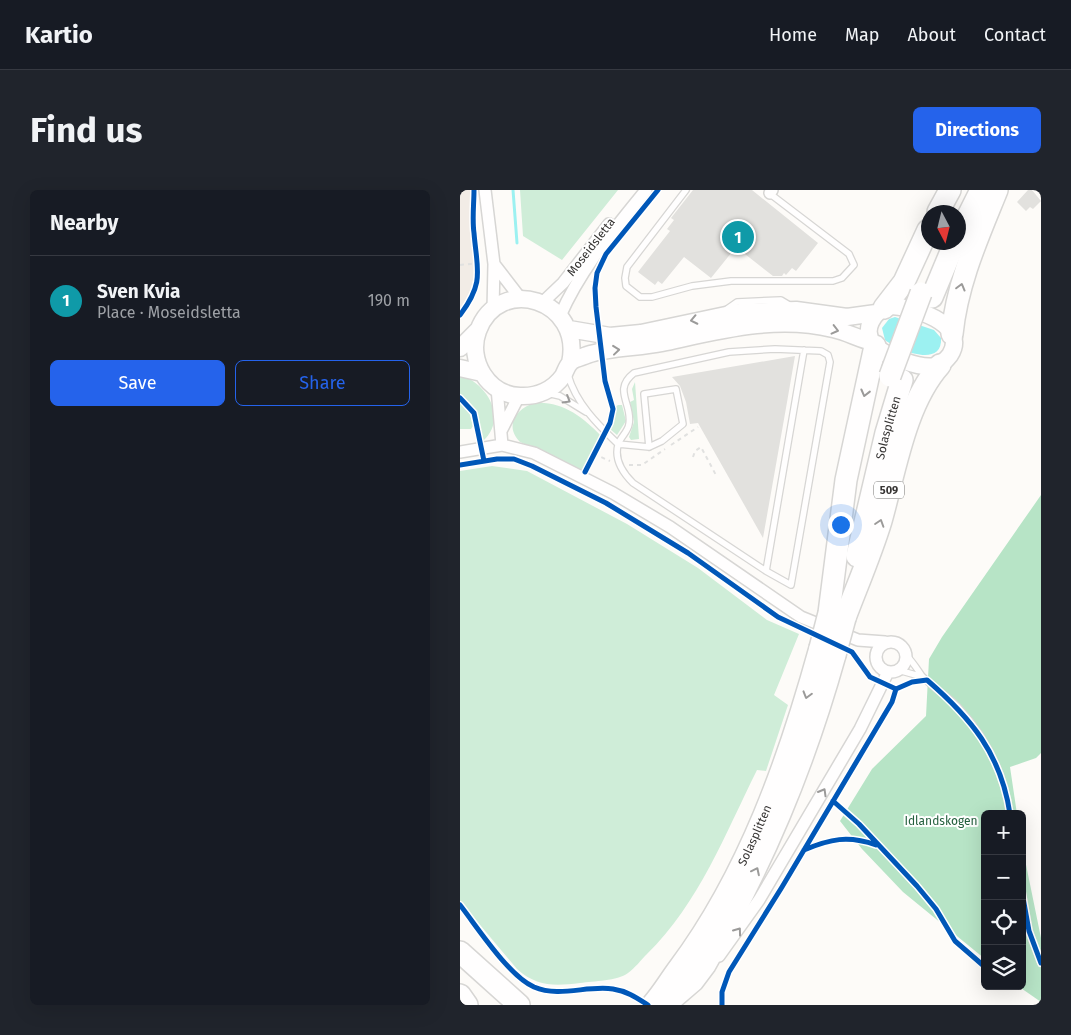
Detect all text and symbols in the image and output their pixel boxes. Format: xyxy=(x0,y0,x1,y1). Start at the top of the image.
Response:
text: Kartio xyxy=(25,21,93,49)
text: Home xyxy=(769,24,817,46)
text: Map xyxy=(845,24,879,46)
text: About xyxy=(907,24,956,46)
text: Contact xyxy=(984,24,1046,46)
button: Directions xyxy=(913,107,1041,153)
text: Find us xyxy=(30,109,142,151)
north arrow xyxy=(921,205,966,250)
text: Nearby xyxy=(50,210,118,236)
street label: Moseidsletta xyxy=(564,215,618,279)
pin: 1 xyxy=(722,218,754,256)
text: Sven Kvia xyxy=(97,280,180,303)
one-way arrow xyxy=(955,283,965,291)
text: 1 xyxy=(62,291,70,310)
text: 190 m xyxy=(368,291,410,310)
text: Place · Moseidsletta xyxy=(97,303,241,322)
one-way arrow xyxy=(690,315,699,325)
one-way arrow xyxy=(831,324,840,335)
one-way arrow xyxy=(613,345,621,356)
button: Save xyxy=(50,360,225,406)
button: Share xyxy=(235,360,410,406)
one-way arrow xyxy=(860,389,871,398)
one-way arrow xyxy=(561,394,570,404)
street label: Solasplitten xyxy=(873,394,904,461)
road number: 509 xyxy=(874,482,904,498)
your location xyxy=(828,512,854,538)
one-way arrow xyxy=(874,519,884,528)
one-way arrow xyxy=(802,690,812,698)
one-way arrow xyxy=(816,788,826,797)
street label: Solasplitten xyxy=(735,803,774,868)
map controls xyxy=(981,810,1026,990)
button: + xyxy=(981,810,1026,855)
park label: Idlandskogen xyxy=(904,814,978,828)
button: − xyxy=(981,855,1026,900)
one-way arrow xyxy=(750,867,760,876)
button: locate xyxy=(981,900,1026,945)
one-way arrow xyxy=(732,927,741,937)
button: layers xyxy=(981,945,1026,990)

